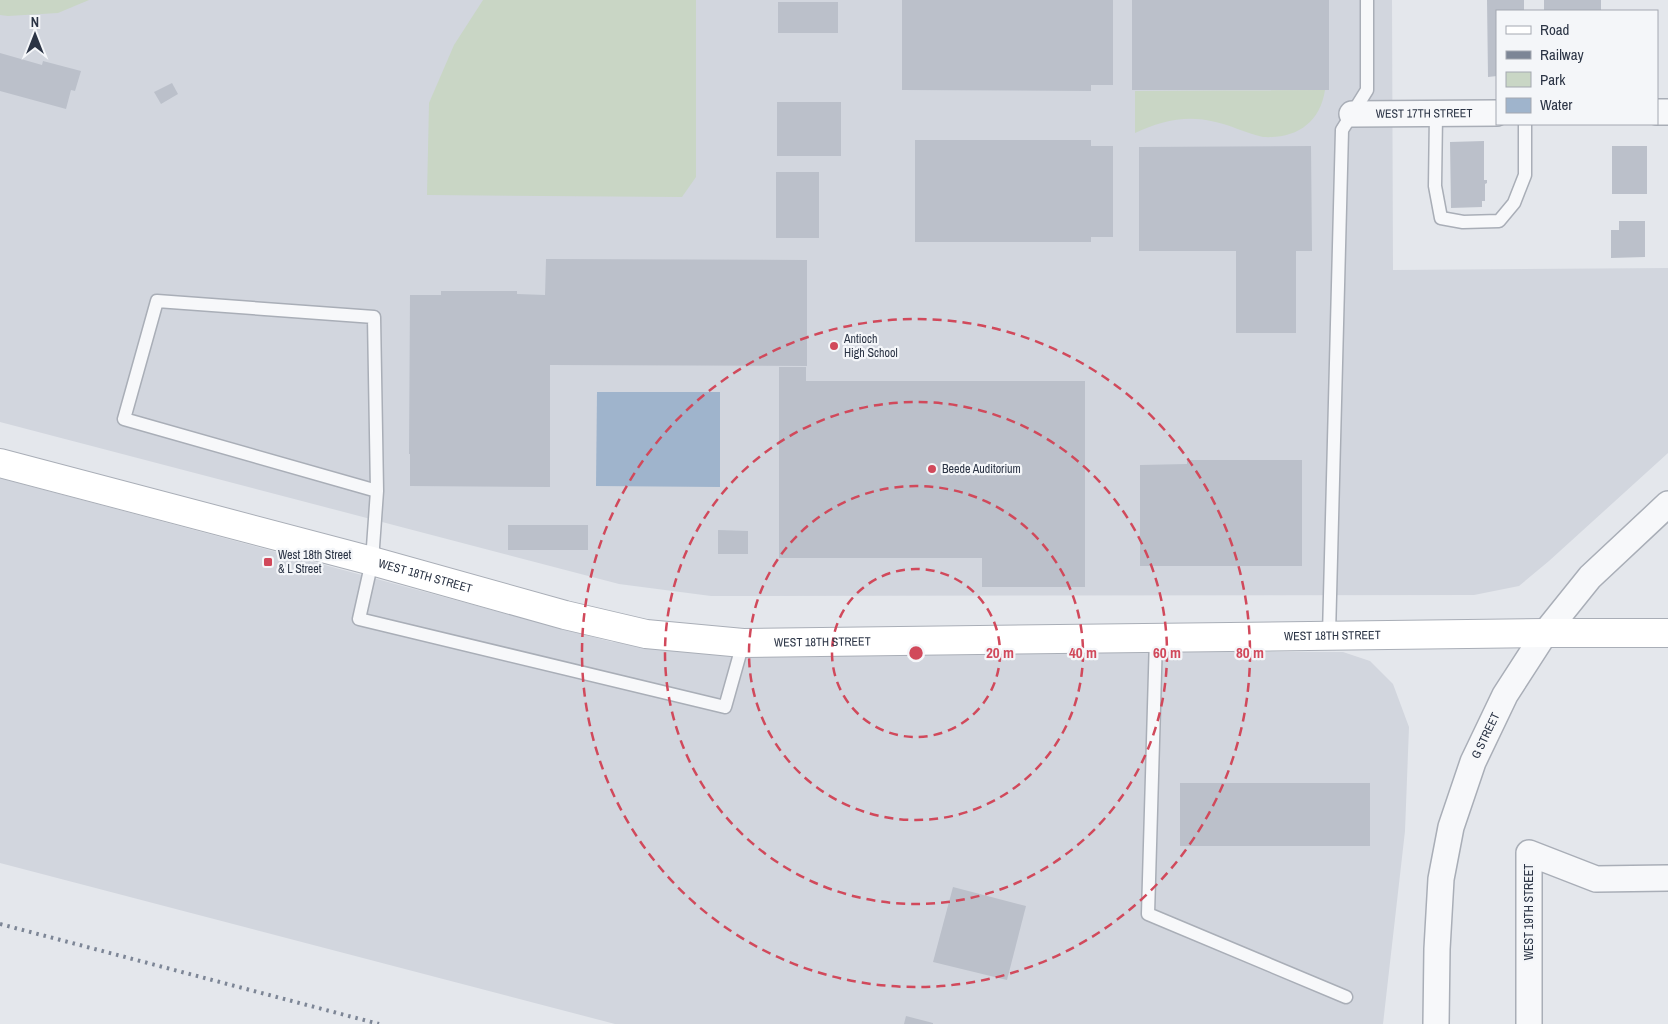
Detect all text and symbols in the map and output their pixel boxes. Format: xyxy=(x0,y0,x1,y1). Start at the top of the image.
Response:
north arrow xyxy=(10,10,60,60)
legend xyxy=(1496,10,1658,125)
text: N xyxy=(31,13,39,31)
text: Road xyxy=(1540,19,1569,40)
text: Railway xyxy=(1540,44,1585,65)
text: Park xyxy=(1540,69,1566,90)
text: Water xyxy=(1540,94,1572,115)
street label: WEST 17TH STREET xyxy=(1376,105,1472,122)
place label: Antioch High School xyxy=(843,331,898,361)
marker: Antioch High School xyxy=(828,340,840,352)
place label: Beede Auditorium xyxy=(942,461,1021,477)
marker: Beede Auditorium xyxy=(926,463,938,475)
place label: West 18th Street & L Street xyxy=(278,547,351,577)
street label: WEST 18TH STREET xyxy=(377,555,474,597)
marker: West 18th Street & L Street xyxy=(262,556,274,568)
street label: WEST 18TH STREET xyxy=(1284,627,1381,644)
street label: WEST 18TH STREET xyxy=(774,633,871,651)
text: 20 m xyxy=(986,642,1014,663)
text: 40 m xyxy=(1069,642,1097,663)
text: 60 m xyxy=(1153,642,1181,663)
text: 80 m xyxy=(1236,642,1264,663)
centre of rings xyxy=(907,644,925,662)
street label: G STREET xyxy=(1468,710,1503,761)
street label: WEST 19TH STREET xyxy=(1521,864,1537,960)

